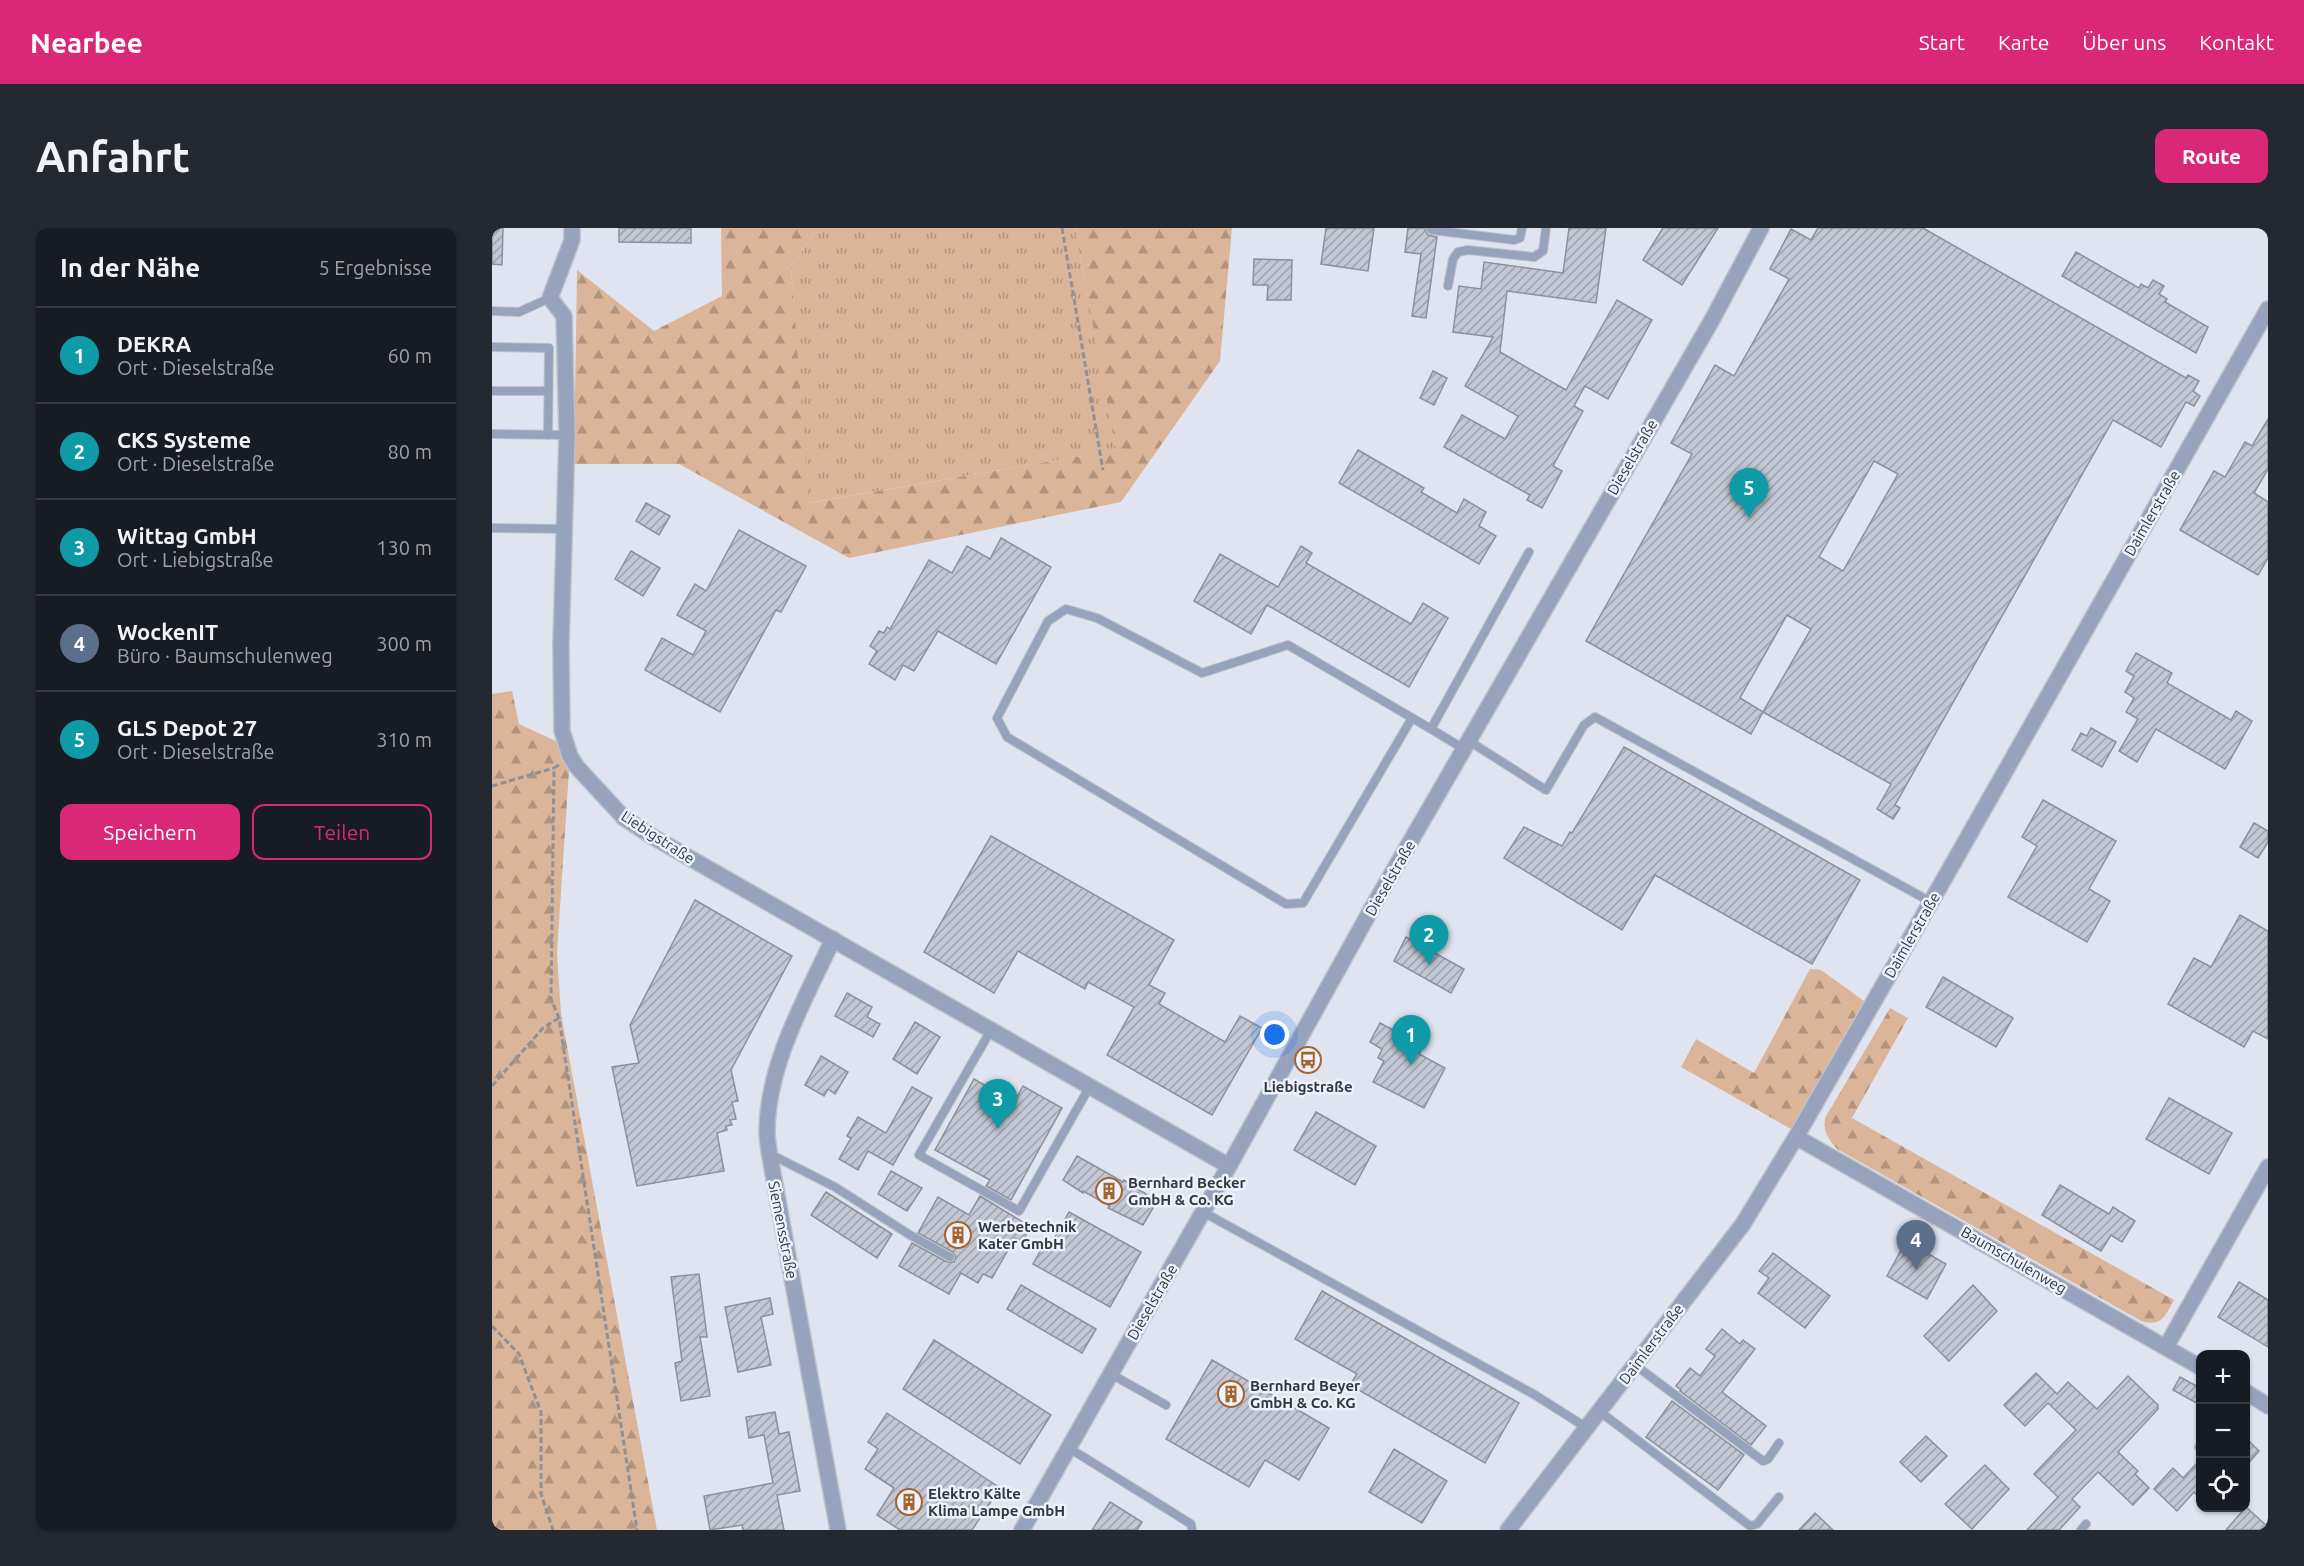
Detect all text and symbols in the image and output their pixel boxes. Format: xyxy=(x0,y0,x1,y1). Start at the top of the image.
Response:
text: Nearbee xyxy=(30,27,143,58)
text: Start xyxy=(1919,30,1965,54)
text: Karte xyxy=(1998,30,2049,54)
text: Über uns xyxy=(2082,30,2166,54)
text: Kontakt xyxy=(2199,30,2274,54)
button: Route xyxy=(2155,129,2268,183)
text: Anfahrt xyxy=(36,133,190,180)
text: In der Nähe xyxy=(60,253,200,282)
text: 5 Ergebnisse xyxy=(318,256,432,279)
text: DEKRA xyxy=(117,331,191,356)
text: 1 xyxy=(74,344,85,367)
text: 60 m xyxy=(388,344,432,367)
text: Ort · Dieselstraße xyxy=(117,356,275,379)
street label: Dieselstraße xyxy=(1604,416,1660,498)
text: CKS Systeme xyxy=(117,427,251,452)
text: 2 xyxy=(74,440,85,463)
text: 80 m xyxy=(388,440,432,463)
text: Ort · Dieselstraße xyxy=(117,452,275,475)
street label: Daimlerstraße xyxy=(2121,467,2183,559)
pin: 5 xyxy=(1730,468,1768,518)
text: Wittag GmbH xyxy=(117,523,257,548)
text: 3 xyxy=(74,536,85,559)
text: 130 m xyxy=(376,536,432,559)
text: Ort · Liebigstraße xyxy=(117,548,274,571)
text: WockenIT xyxy=(117,619,218,644)
text: 4 xyxy=(74,632,85,655)
text: 300 m xyxy=(376,632,432,655)
text: Büro · Baumschulenweg xyxy=(117,644,333,667)
text: GLS Depot 27 xyxy=(117,715,257,740)
text: 5 xyxy=(74,728,85,751)
text: 310 m xyxy=(376,728,432,751)
text: Ort · Dieselstraße xyxy=(117,740,275,763)
button: Speichern xyxy=(60,804,240,860)
button: Teilen xyxy=(252,804,432,860)
street label: Liebigstraße xyxy=(618,807,698,867)
street label: Dieselstraße xyxy=(1362,837,1418,919)
street label: Daimlerstraße xyxy=(1881,889,1943,981)
pin: 2 xyxy=(1410,916,1448,965)
pin: 1 xyxy=(1392,1016,1430,1065)
your location xyxy=(1260,1020,1289,1049)
bus stop icon: Liebigstraße xyxy=(1293,1045,1323,1075)
place label: Liebigstraße xyxy=(1263,1078,1353,1095)
pin: 3 xyxy=(978,1080,1018,1129)
place label: Bernhard Becker GmbH & Co. KG xyxy=(1128,1174,1247,1208)
building icon: Bernhard Becker GmbH & Co. KG xyxy=(1094,1176,1124,1206)
street label: Siemensstraße xyxy=(765,1180,801,1280)
place label: Werbetechnik Kater GmbH xyxy=(978,1218,1077,1252)
building icon: Werbetechnik Kater GmbH xyxy=(943,1220,973,1250)
pin: 4 xyxy=(1896,1220,1936,1270)
street label: Baumschulenweg xyxy=(1958,1223,2070,1297)
street label: Dieselstraße xyxy=(1124,1261,1180,1343)
street label: Daimlerstraße xyxy=(1615,1301,1687,1387)
map controls xyxy=(2196,1350,2250,1512)
button: + xyxy=(2196,1350,2250,1404)
place label: Bernhard Beyer GmbH & Co. KG xyxy=(1250,1377,1361,1411)
building icon: Bernhard Beyer GmbH & Co. KG xyxy=(1216,1379,1246,1409)
button: − xyxy=(2196,1404,2250,1458)
button: locate xyxy=(2196,1458,2250,1512)
place label: Elektro Kälte Klima Lampe GmbH xyxy=(928,1485,1065,1519)
building icon: Elektro Kälte Klima Lampe GmbH xyxy=(894,1487,924,1517)

